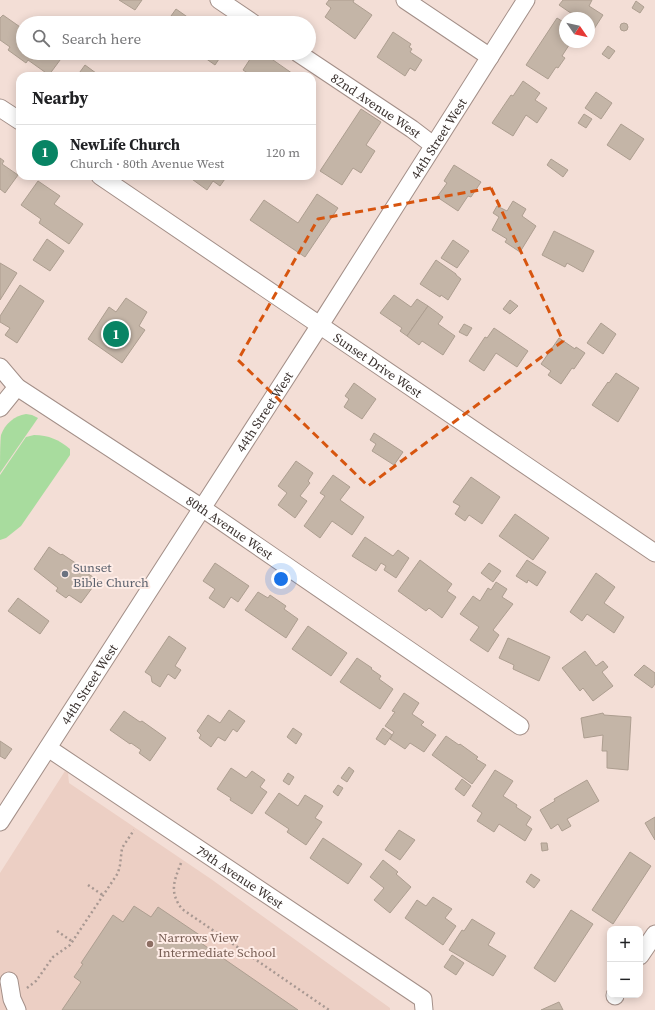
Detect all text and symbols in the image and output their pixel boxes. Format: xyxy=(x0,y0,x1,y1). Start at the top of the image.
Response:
north arrow xyxy=(559,12,595,48)
search box xyxy=(16,16,316,60)
icon: search xyxy=(30,27,52,49)
text: Search here xyxy=(62,28,141,49)
street label: 82nd Avenue West xyxy=(328,69,425,142)
text: Nearby xyxy=(32,86,88,110)
street label: 44th Street West xyxy=(406,94,471,182)
text: NewLife Church xyxy=(70,134,180,155)
text: 1 xyxy=(41,144,49,161)
text: 120 m xyxy=(266,144,300,161)
text: Church · 80th Avenue West xyxy=(70,155,224,172)
pin: 1 xyxy=(103,319,129,349)
street label: Sunset Drive West xyxy=(330,329,426,401)
street label: 44th Street West xyxy=(232,368,297,455)
street label: 80th Avenue West xyxy=(183,492,277,563)
place label: Sunset Bible Church xyxy=(73,559,149,591)
marker: Sunset Bible Church xyxy=(60,569,70,579)
your location xyxy=(271,569,291,589)
street label: 44th Street West xyxy=(57,640,121,728)
street label: 79th Avenue West xyxy=(193,841,288,912)
map controls xyxy=(607,926,643,998)
button: + xyxy=(607,926,643,962)
place label: Narrows View Intermediate School xyxy=(158,929,276,961)
marker: Narrows View Intermediate School xyxy=(145,939,155,949)
button: − xyxy=(607,962,643,998)

